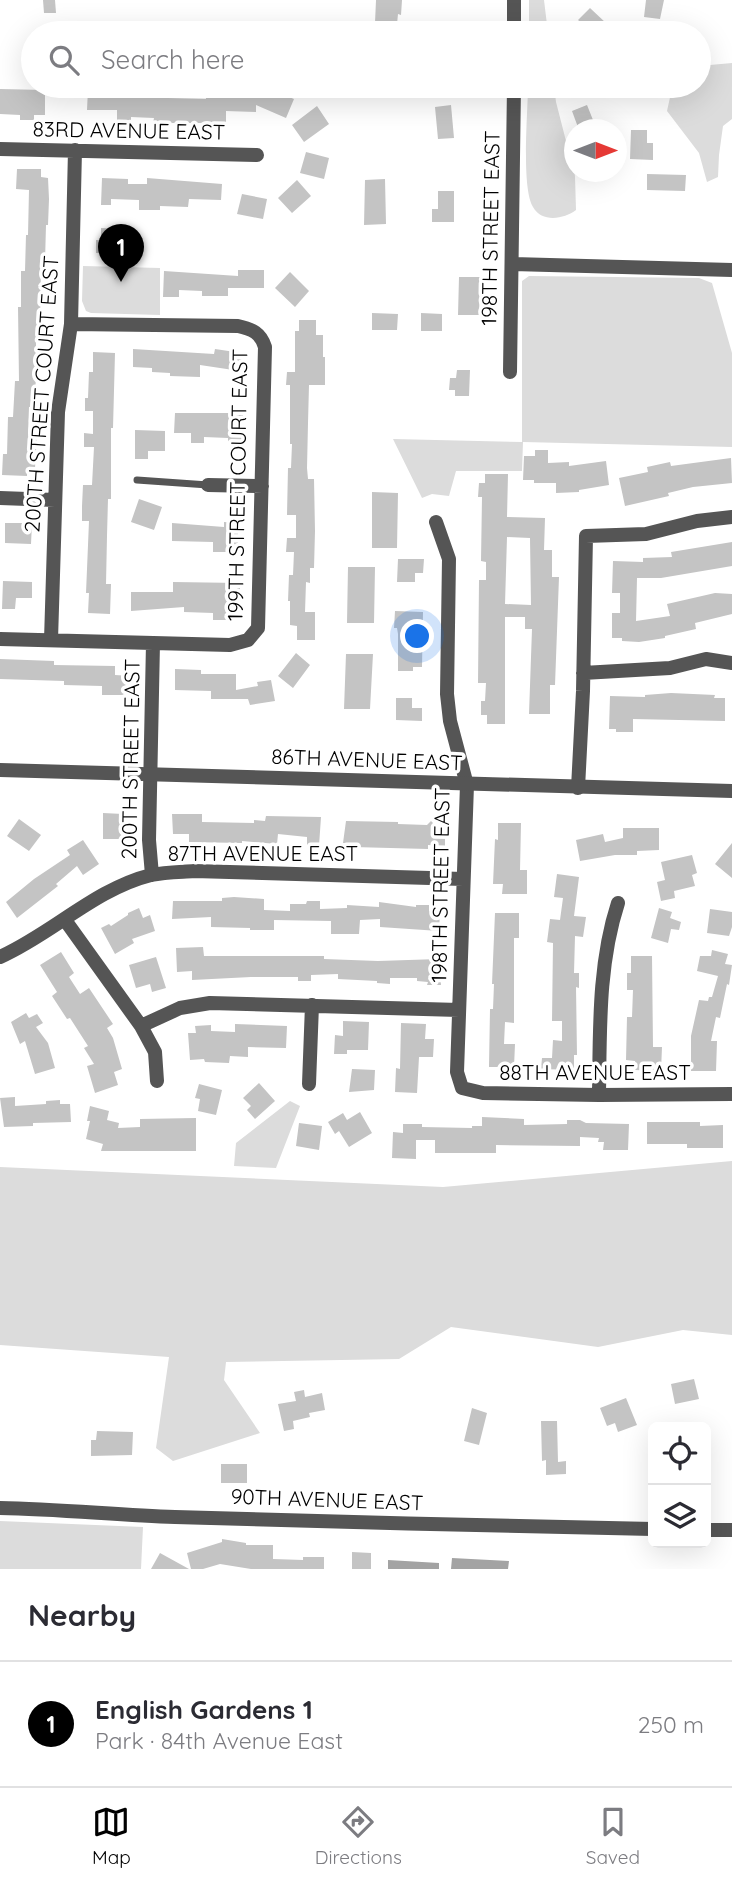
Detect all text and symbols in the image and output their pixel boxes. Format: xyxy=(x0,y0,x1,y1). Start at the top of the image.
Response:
search box xyxy=(21,21,711,98)
icon: search xyxy=(45,41,83,79)
text: Search here xyxy=(101,43,245,76)
street label: 83RD AVENUE EAST xyxy=(32,115,226,145)
north arrow xyxy=(564,119,627,182)
street label: 198TH STREET EAST xyxy=(475,130,505,326)
pin: 1 xyxy=(98,224,144,282)
street label: 200TH STREET COURT EAST xyxy=(18,255,64,533)
street label: 199TH STREET COURT EAST xyxy=(222,349,252,621)
your location xyxy=(400,619,434,653)
street label: 200TH STREET EAST xyxy=(115,658,145,859)
street label: 86TH AVENUE EAST xyxy=(271,743,463,775)
street label: 198TH STREET EAST xyxy=(425,787,455,983)
street label: 87TH AVENUE EAST xyxy=(168,840,358,866)
street label: 88TH AVENUE EAST xyxy=(499,1059,691,1085)
map controls xyxy=(648,1422,711,1548)
button: locate xyxy=(648,1422,711,1485)
street label: 90TH AVENUE EAST xyxy=(230,1483,424,1515)
button: layers xyxy=(648,1485,711,1548)
text: Nearby xyxy=(28,1596,136,1634)
text: English Gardens 1 xyxy=(95,1693,313,1726)
text: 1 xyxy=(47,1710,55,1739)
text: 250 m xyxy=(638,1710,704,1739)
text: Park · 84th Avenue East xyxy=(95,1726,343,1755)
tab: Map xyxy=(92,1803,131,1869)
tab: Directions xyxy=(315,1803,402,1869)
tab: Saved xyxy=(586,1803,640,1869)

